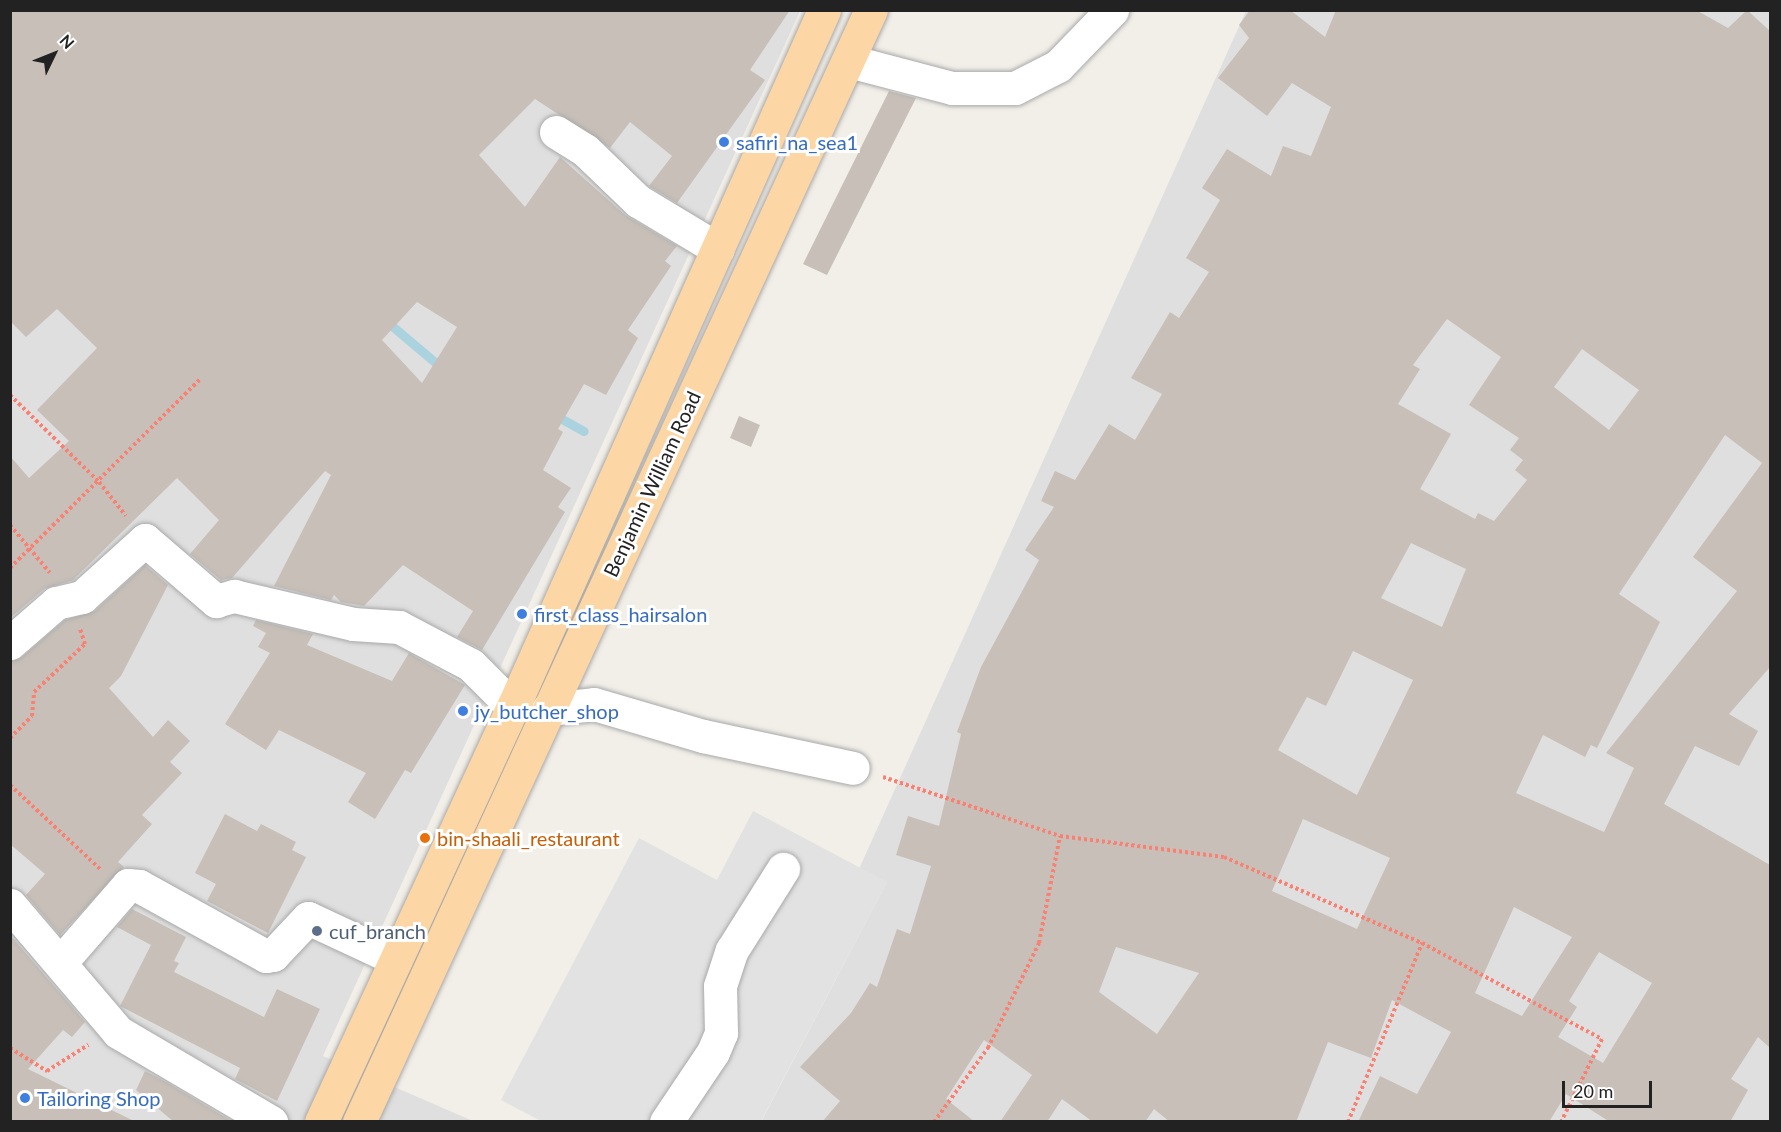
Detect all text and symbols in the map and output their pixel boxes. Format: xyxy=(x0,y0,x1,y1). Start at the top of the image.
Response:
north arrow xyxy=(24,24,84,84)
text: N xyxy=(56,30,79,52)
place label: safiri_na_sea1 xyxy=(736,130,858,154)
marker: safiri_na_sea1 xyxy=(717,135,731,149)
street label: Benjamin William Road xyxy=(598,387,706,581)
place label: first_class_hairsalon xyxy=(534,602,707,626)
marker: first_class_hairsalon xyxy=(515,607,529,621)
place label: jy_butcher_shop xyxy=(475,699,619,723)
marker: jy_butcher_shop xyxy=(456,704,470,718)
place label: bin-shaali_restaurant xyxy=(437,826,620,850)
marker: bin-shaali_restaurant xyxy=(418,831,432,845)
place label: cuf_branch xyxy=(329,919,426,943)
marker: cuf_branch xyxy=(310,924,324,938)
scale bar xyxy=(1565,1069,1655,1107)
text: 20 m xyxy=(1573,1080,1613,1102)
place label: Tailoring Shop xyxy=(37,1086,160,1110)
marker: Tailoring Shop xyxy=(18,1091,32,1105)

